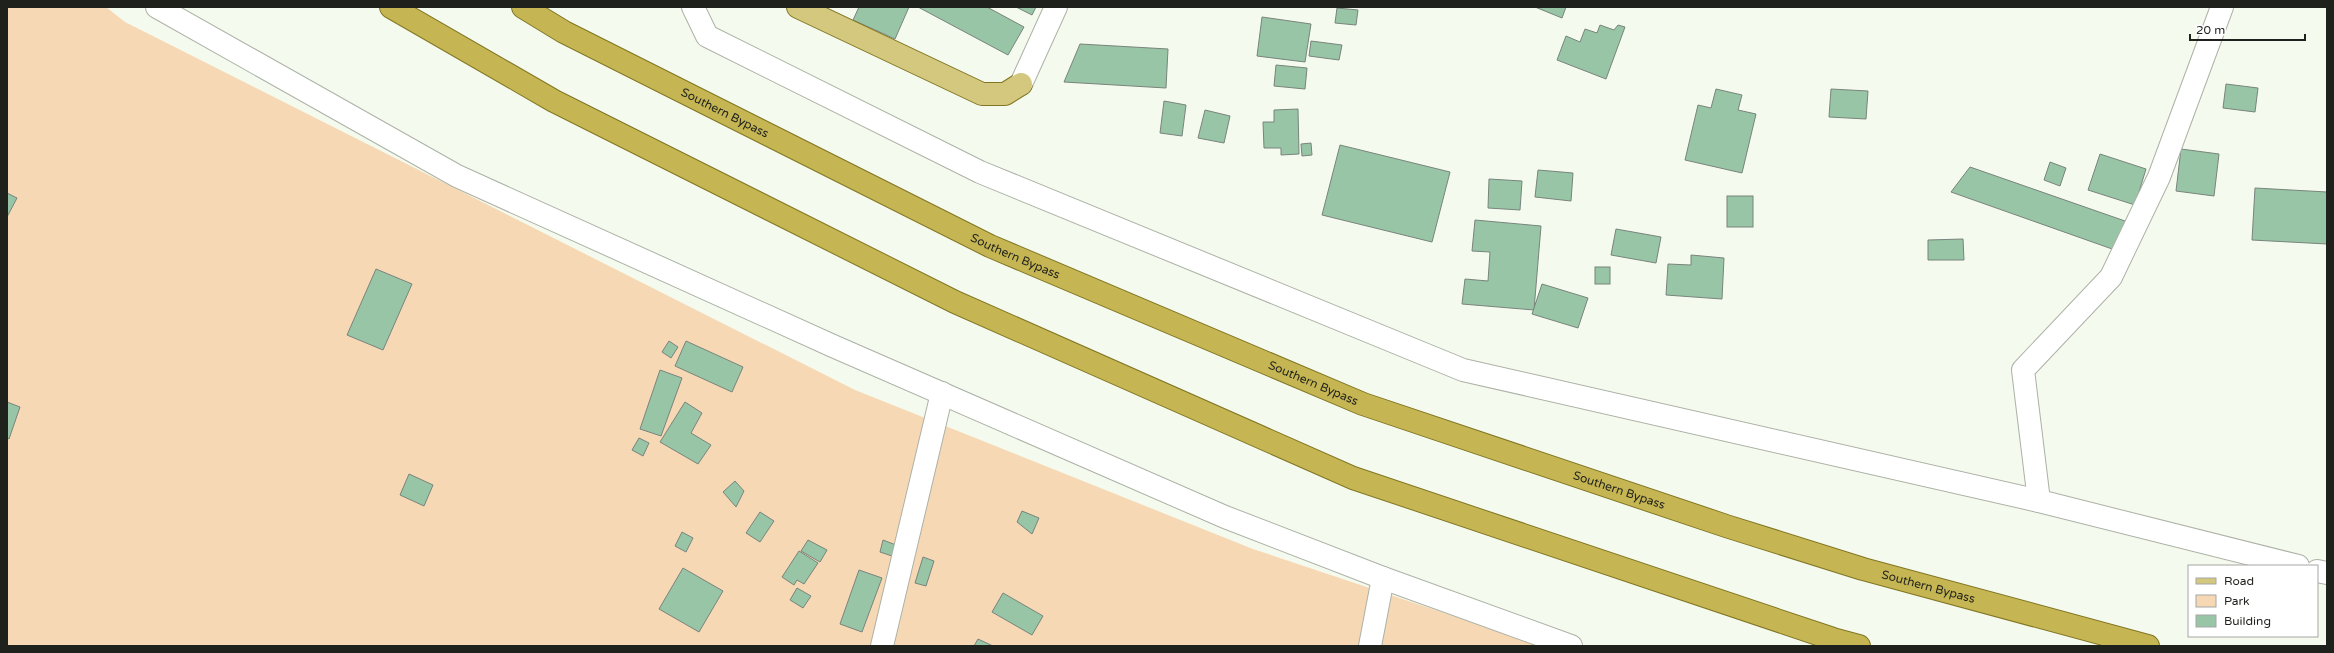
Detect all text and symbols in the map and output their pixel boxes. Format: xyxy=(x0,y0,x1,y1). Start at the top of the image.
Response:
scale bar xyxy=(2190,16,2305,42)
text: 20 m xyxy=(2196,23,2225,37)
street label: Southern Bypass xyxy=(679,85,771,141)
street label: Southern Bypass xyxy=(968,230,1062,282)
street label: Southern Bypass xyxy=(1266,358,1361,408)
street label: Southern Bypass xyxy=(1571,468,1667,512)
legend xyxy=(2188,565,2318,637)
street label: Southern Bypass xyxy=(1880,567,1977,606)
text: Road xyxy=(2224,574,2254,588)
text: Park xyxy=(2224,594,2250,608)
text: Building xyxy=(2224,614,2271,628)

